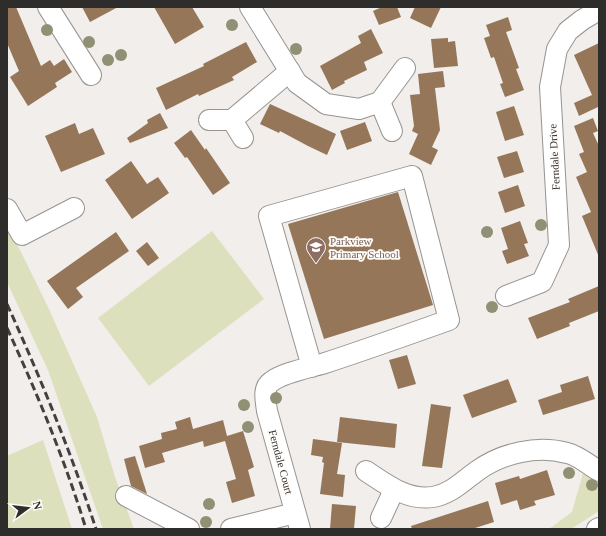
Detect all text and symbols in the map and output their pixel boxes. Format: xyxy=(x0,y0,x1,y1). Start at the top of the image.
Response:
street label: Ferndale Drive xyxy=(546,123,562,190)
place label: Parkview Primary School xyxy=(330,235,399,260)
school or university icon: Parkview Primary School xyxy=(305,236,327,264)
street label: Ferndale Court xyxy=(267,428,295,496)
north arrow xyxy=(8,488,48,528)
text: N xyxy=(31,500,44,511)

